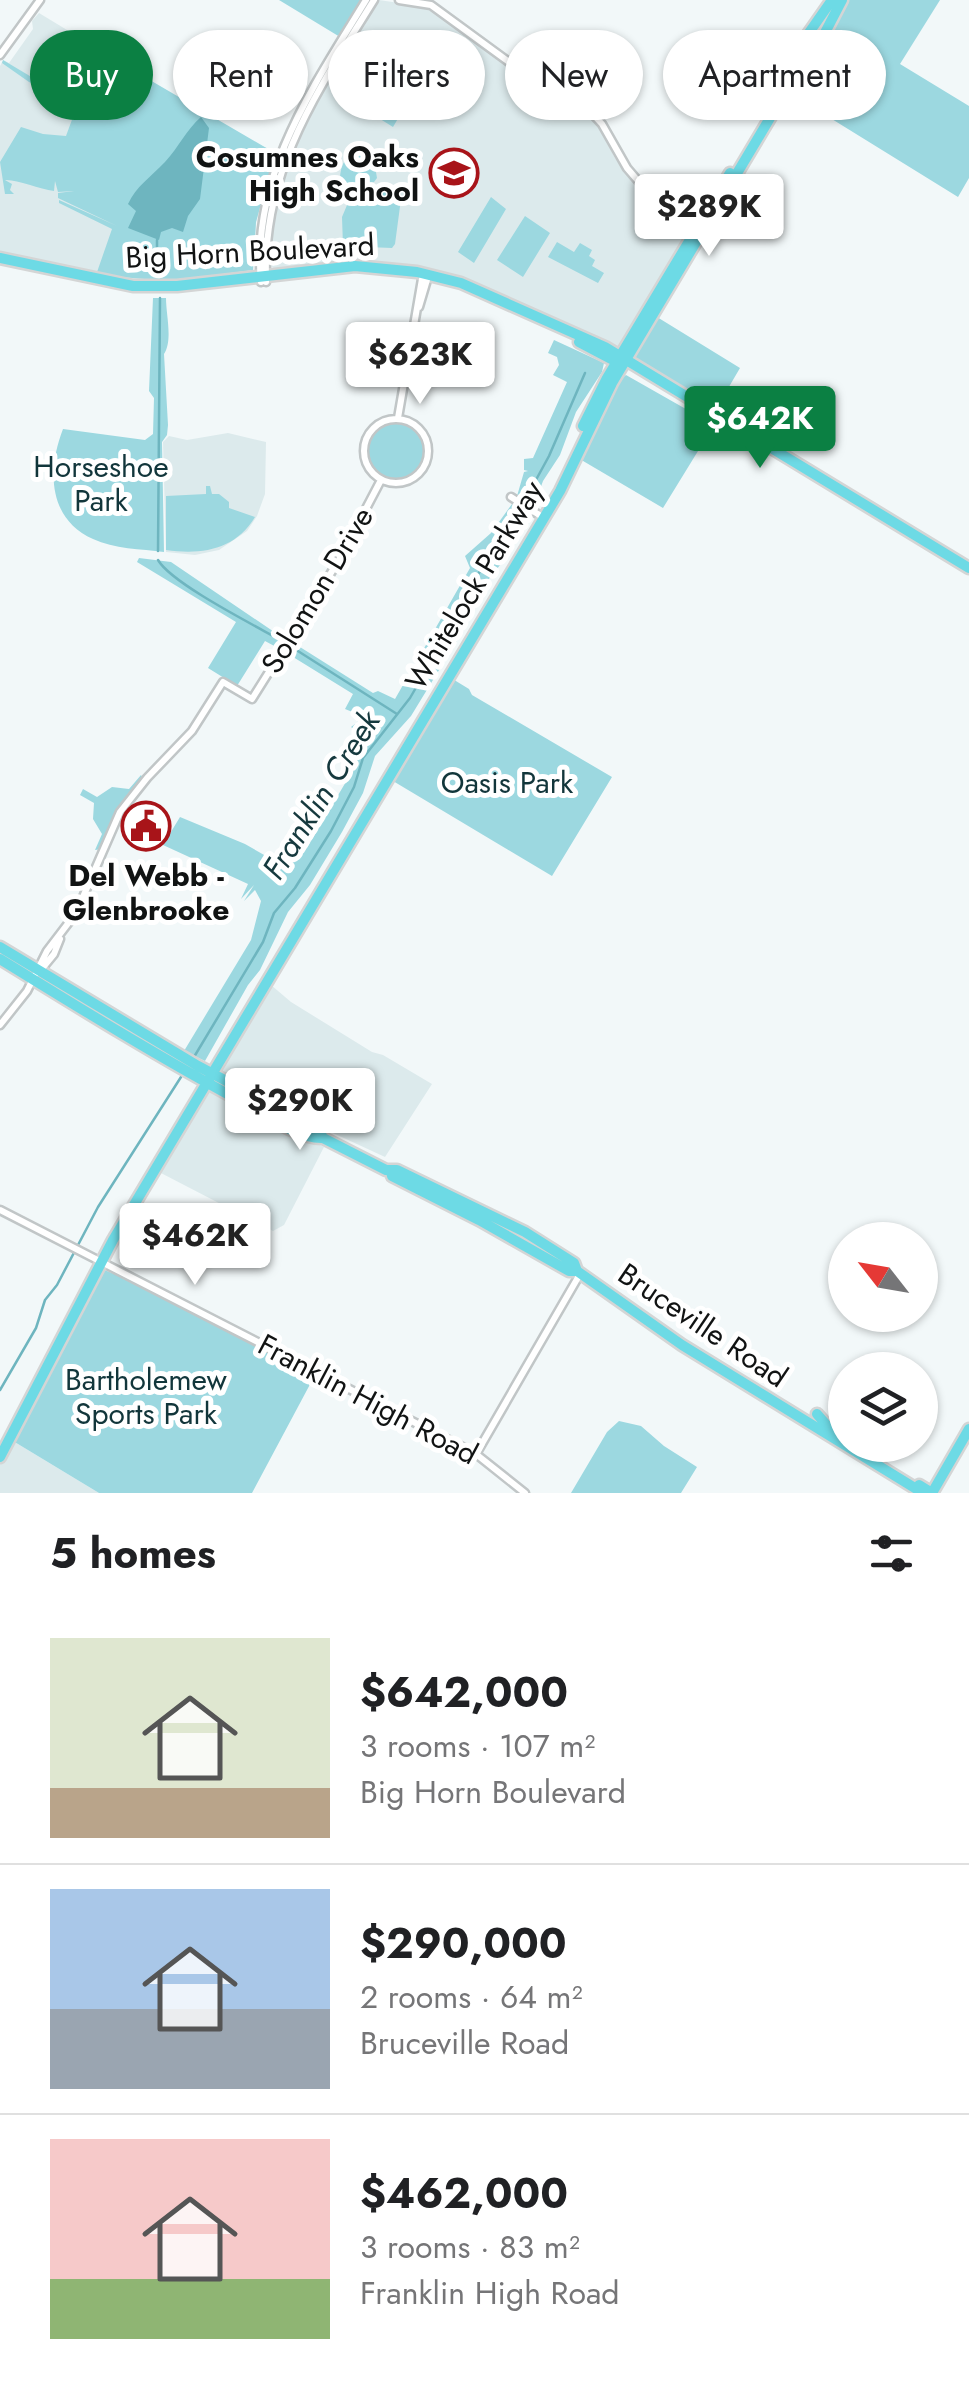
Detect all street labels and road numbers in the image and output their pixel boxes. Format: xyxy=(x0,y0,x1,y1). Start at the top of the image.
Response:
street label: Big Horn Boulevard xyxy=(124,223,376,279)
street label: Whitelock Parkway xyxy=(394,471,554,698)
street label: Solomon Drive xyxy=(250,499,384,681)
street label: Bruceville Road xyxy=(610,1252,796,1398)
street label: Franklin High Road xyxy=(250,1323,486,1475)

